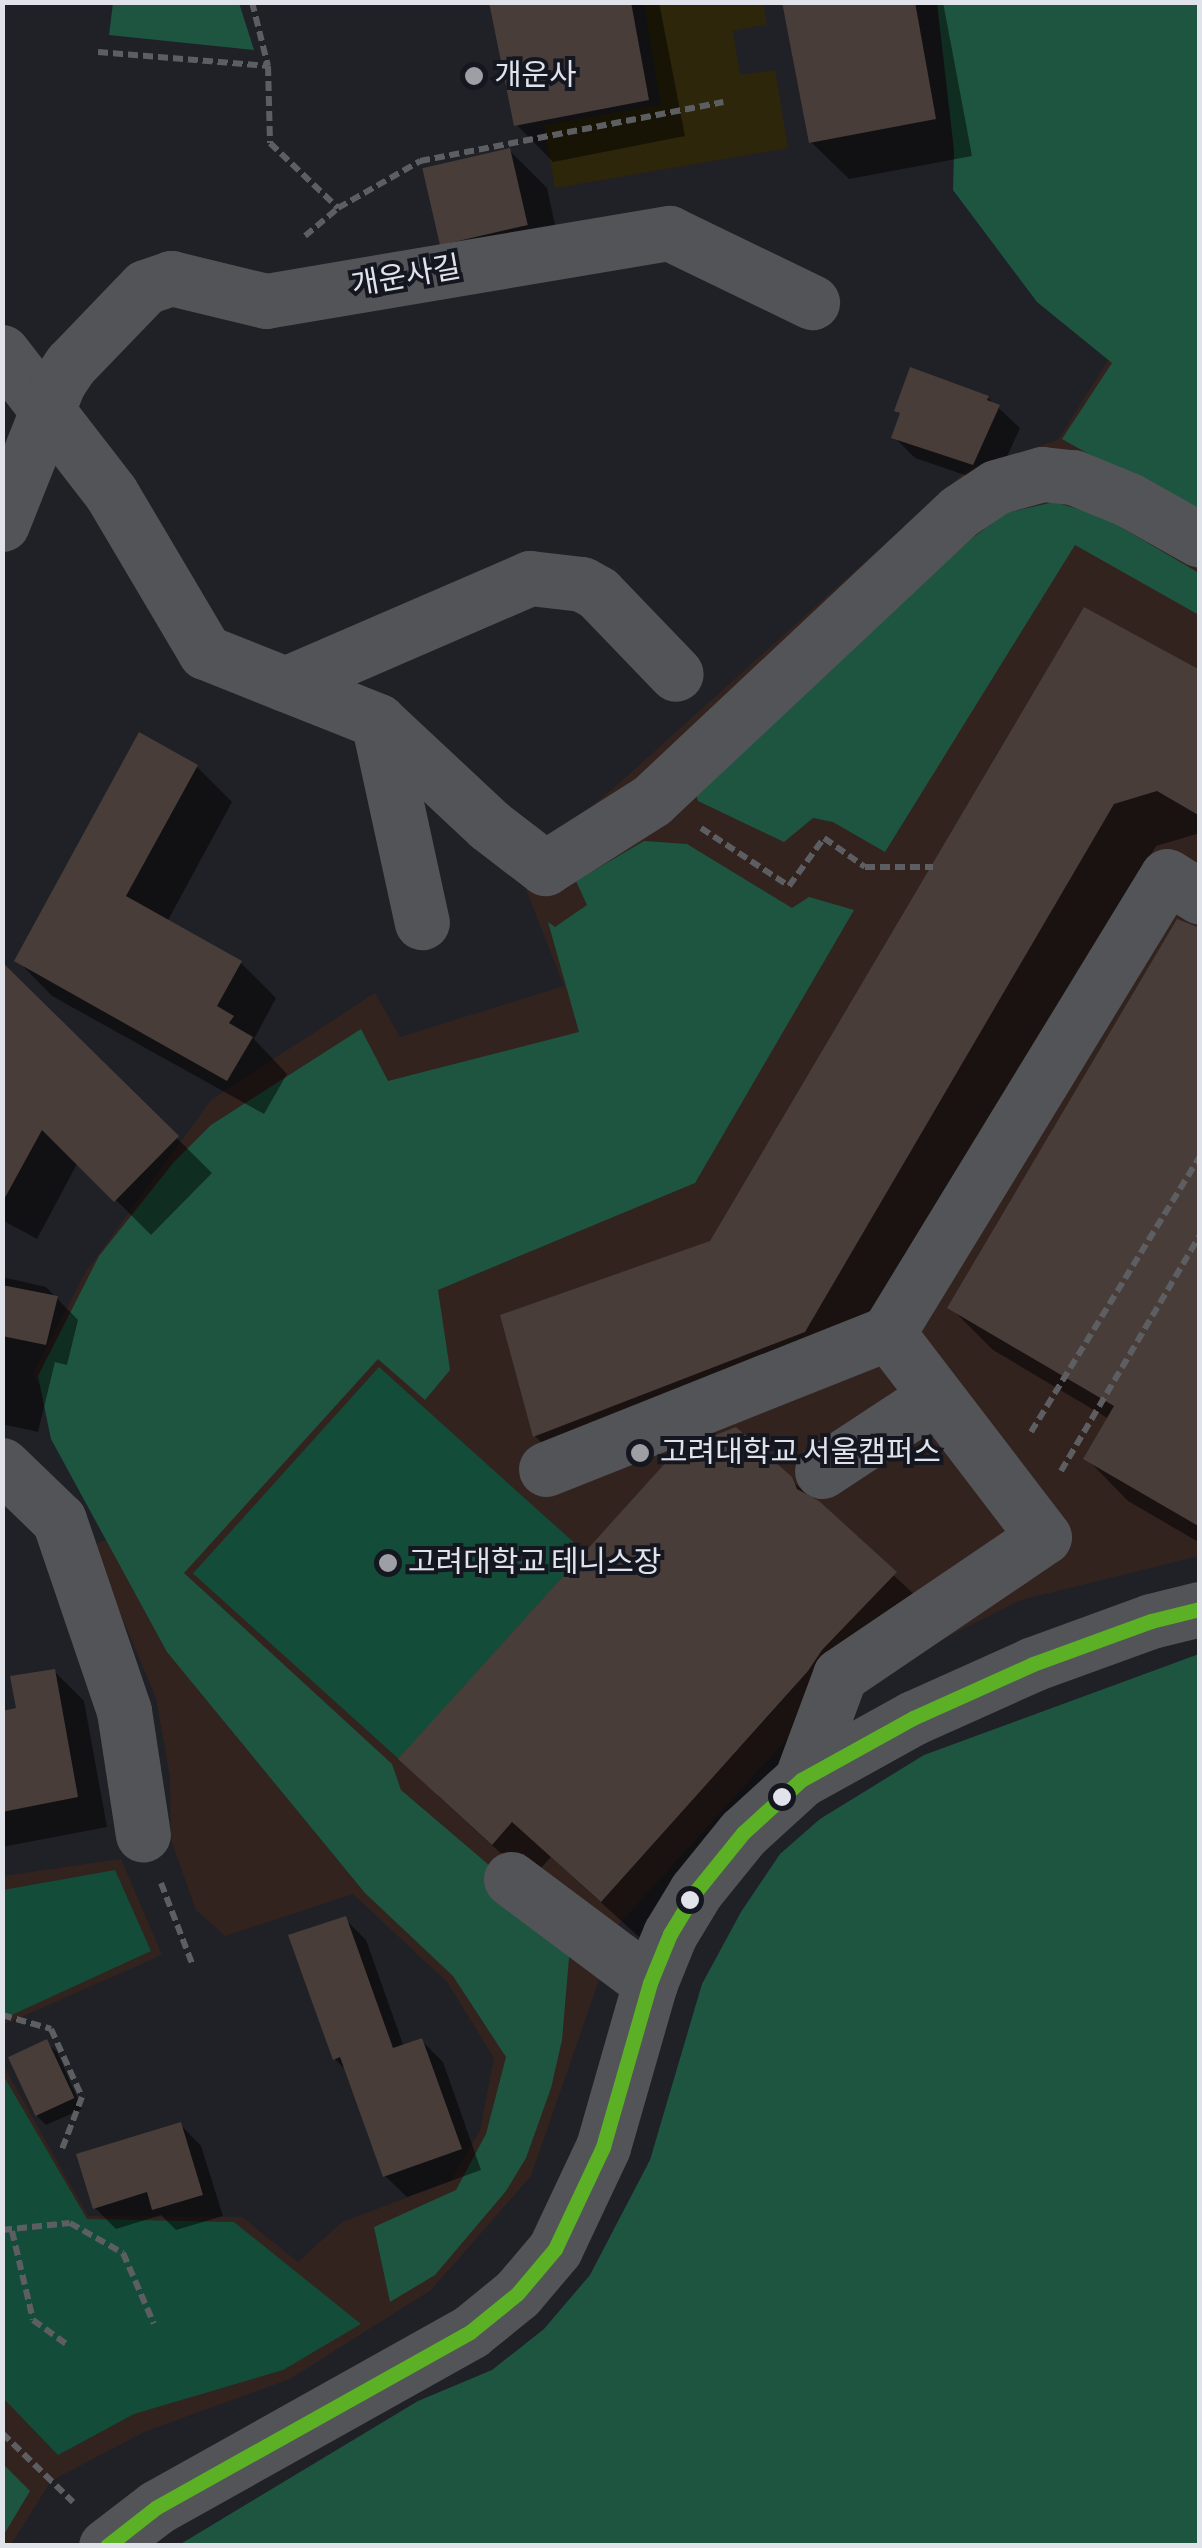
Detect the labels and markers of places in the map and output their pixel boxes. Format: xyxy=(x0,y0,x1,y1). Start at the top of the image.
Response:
place label: 개운사 xyxy=(494,58,577,94)
marker: 개운사 xyxy=(463,65,485,87)
place label: 고려대학교 서울캠퍼스 xyxy=(660,1435,941,1471)
marker: 고려대학교 서울캠퍼스 xyxy=(629,1442,651,1464)
place label: 고려대학교 테니스장 xyxy=(408,1545,661,1581)
marker: 고려대학교 테니스장 xyxy=(377,1552,399,1574)
unlabelled marker xyxy=(772,1787,792,1807)
unlabelled marker xyxy=(680,1890,700,1910)

